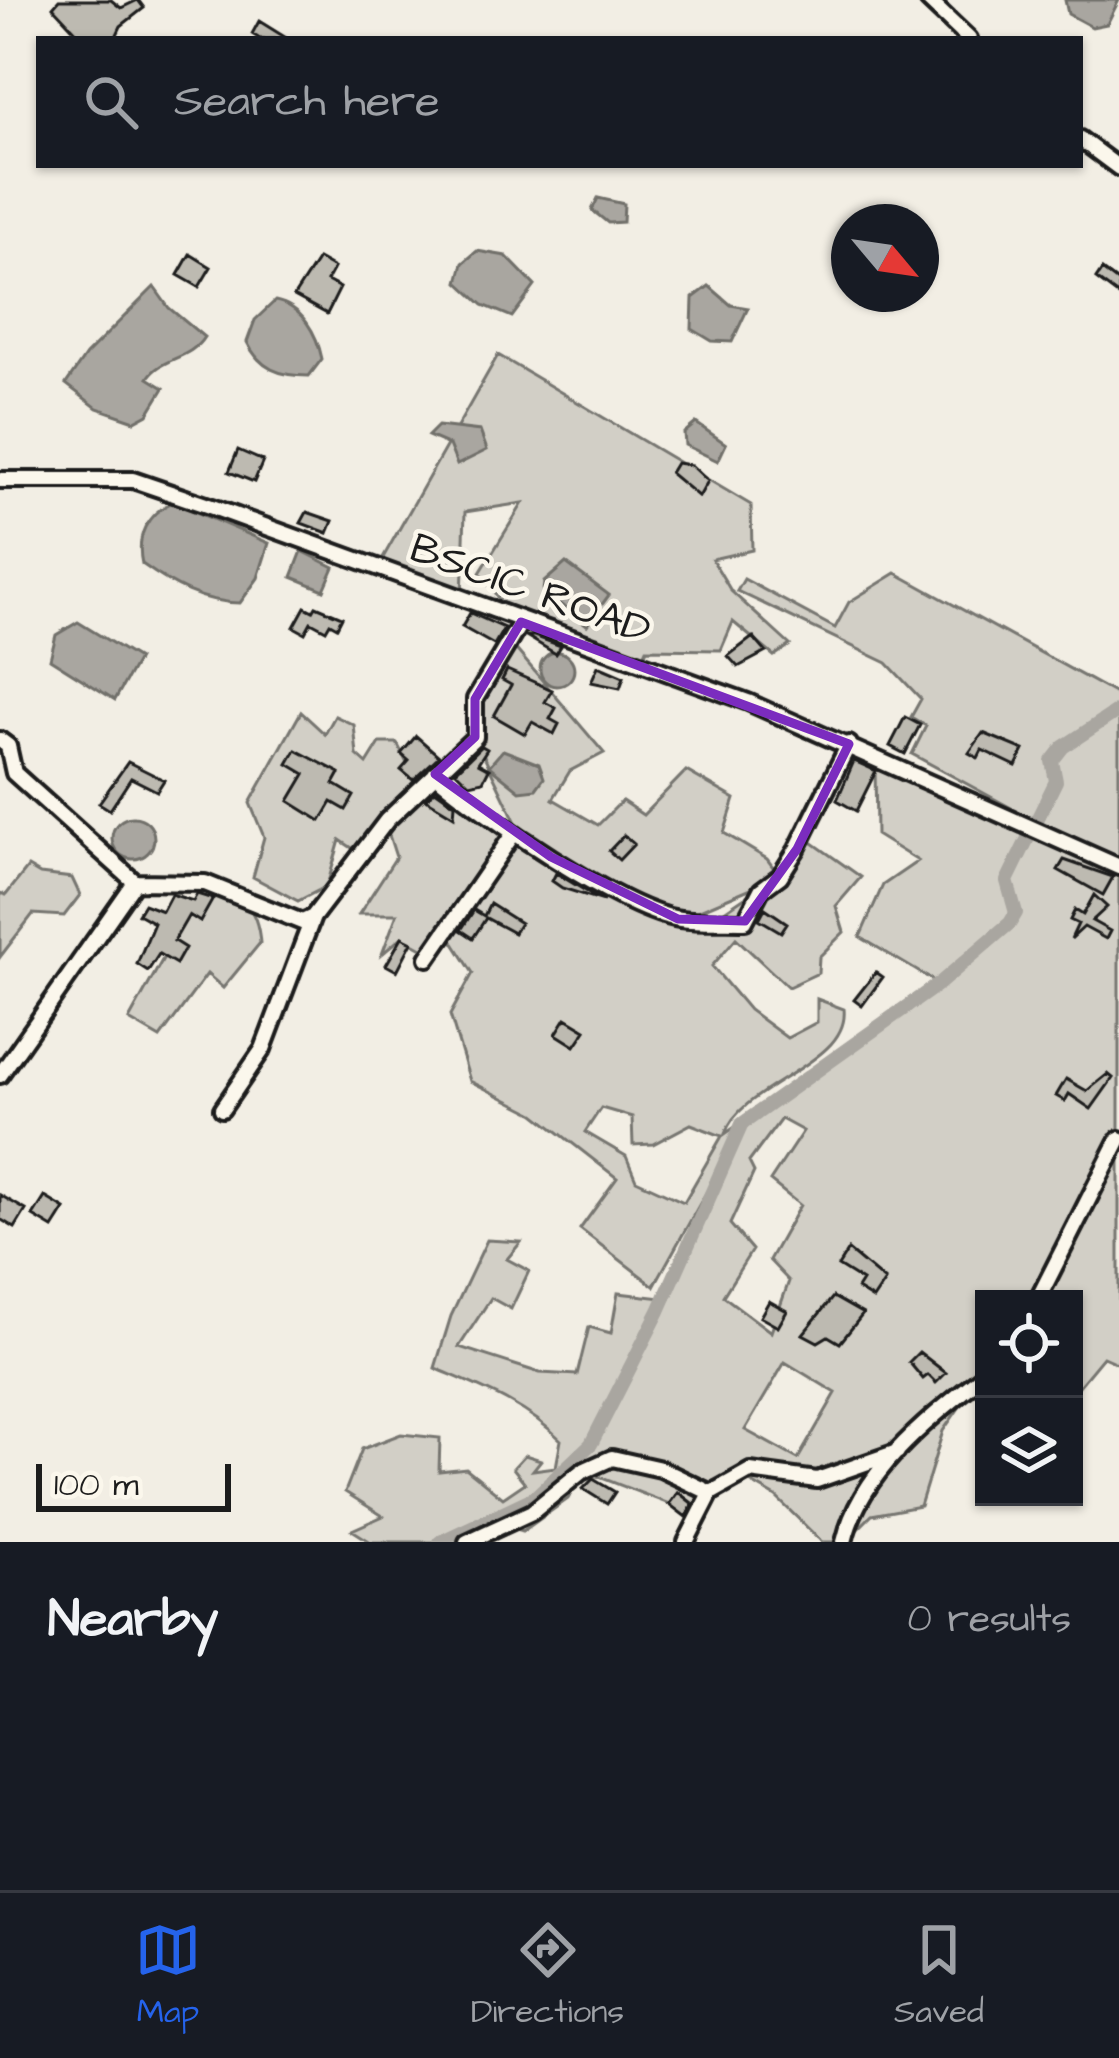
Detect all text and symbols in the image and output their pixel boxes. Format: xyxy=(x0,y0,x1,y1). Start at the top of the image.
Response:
search box xyxy=(36,36,1083,168)
icon: search xyxy=(78,69,144,135)
text: Search here xyxy=(174,71,440,133)
north arrow xyxy=(831,204,939,312)
street label: BSCIC ROAD xyxy=(402,520,658,660)
map controls xyxy=(975,1290,1083,1506)
button: locate xyxy=(975,1290,1083,1398)
button: layers xyxy=(975,1398,1083,1506)
scale bar xyxy=(36,1458,231,1511)
text: 100 m xyxy=(54,1462,139,1508)
text: Nearby xyxy=(48,1585,218,1656)
text: 0 results xyxy=(907,1593,1071,1647)
tab: Map xyxy=(135,1917,201,2035)
tab: Directions xyxy=(471,1917,624,2035)
tab: Saved xyxy=(894,1917,984,2035)

